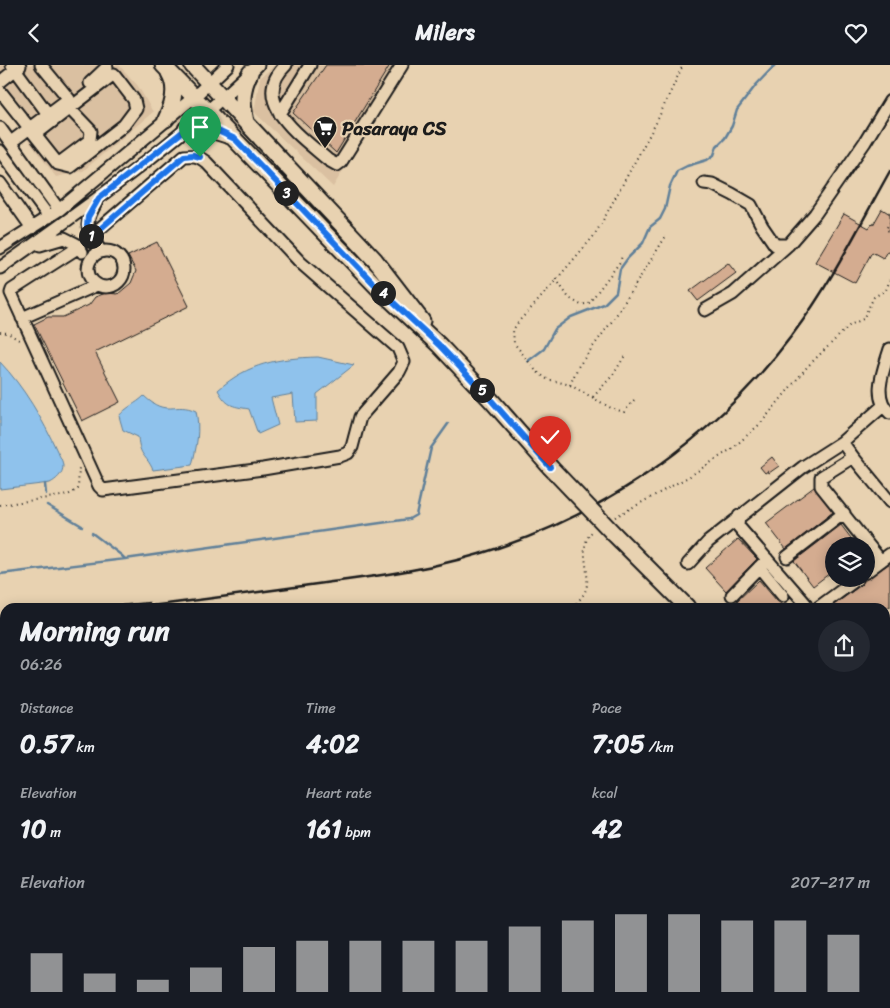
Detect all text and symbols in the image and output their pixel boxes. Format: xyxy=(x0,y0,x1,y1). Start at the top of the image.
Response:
text: Milers xyxy=(415,13,475,52)
icon: back xyxy=(20,19,48,47)
icon: heart xyxy=(842,19,870,47)
pin xyxy=(179,106,221,157)
place label: Pasaraya CS xyxy=(342,112,447,145)
icon: arrive xyxy=(186,113,214,141)
supermarket icon: Pasaraya CS xyxy=(312,115,338,149)
pin: 3 xyxy=(274,181,298,205)
text: 3 xyxy=(283,181,290,206)
pin: 1 xyxy=(78,223,104,249)
text: 1 xyxy=(88,224,95,249)
pin: 4 xyxy=(370,281,396,305)
text: 4 xyxy=(379,281,388,306)
pin: 5 xyxy=(470,377,494,403)
text: 5 xyxy=(478,378,487,403)
pin xyxy=(529,416,571,467)
icon: check xyxy=(536,423,564,451)
map controls xyxy=(825,537,875,587)
button: layers xyxy=(825,537,875,587)
text: Morning run xyxy=(20,606,170,655)
button: share xyxy=(818,620,870,672)
text: 06:26 xyxy=(20,650,62,679)
text: Distance xyxy=(20,696,73,721)
text: Time xyxy=(306,696,336,721)
text: Pace xyxy=(592,696,622,721)
text: 0.57 xyxy=(20,721,73,766)
text: 4:02 xyxy=(306,721,359,766)
text: 7:05 xyxy=(592,721,645,766)
text: km xyxy=(73,735,95,760)
text: /km xyxy=(645,735,674,760)
text: Elevation xyxy=(20,781,77,806)
text: Heart rate xyxy=(306,781,372,806)
text: kcal xyxy=(592,781,617,806)
text: 10 xyxy=(20,806,47,851)
text: 161 xyxy=(306,806,342,851)
text: 42 xyxy=(592,806,622,851)
text: m xyxy=(47,820,61,845)
text: bpm xyxy=(342,820,371,845)
text: Elevation xyxy=(20,868,85,897)
text: 207–217 m xyxy=(791,868,870,897)

